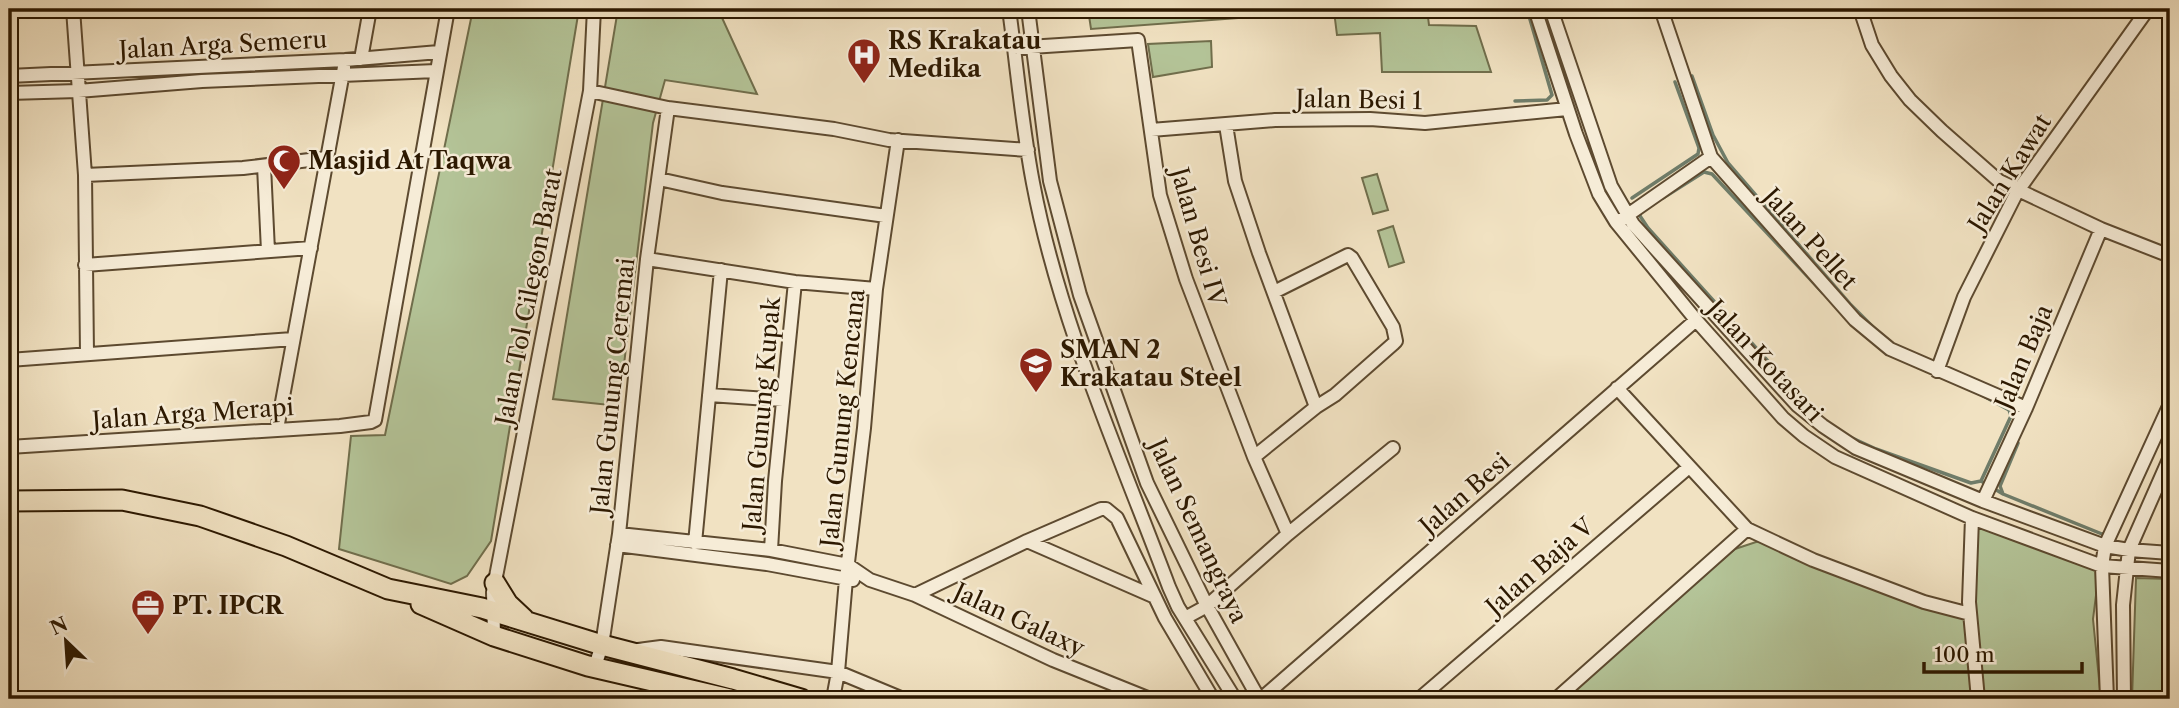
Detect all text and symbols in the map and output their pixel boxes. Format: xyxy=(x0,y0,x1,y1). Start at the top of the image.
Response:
street label: Jalan Arga Semeru xyxy=(114,25,328,65)
place label: RS Krakatau Medika xyxy=(888,26,1041,83)
hospital icon: RS Krakatau Medika xyxy=(845,36,883,85)
street label: Jalan Besi 1 xyxy=(1292,84,1423,115)
street label: Jalan Kawat xyxy=(1960,108,2057,240)
mosque icon: Masjid At Taqwa xyxy=(265,142,303,191)
place label: Masjid At Taqwa xyxy=(308,146,513,175)
street label: Jalan Besi IV xyxy=(1164,160,1232,310)
street label: Jalan Tol Cilegon Barat xyxy=(489,166,568,432)
street label: Jalan Pellet xyxy=(1754,179,1864,296)
street label: Jalan Gunung Ceremai xyxy=(584,256,640,520)
street label: Jalan Gunung Kencana xyxy=(814,287,871,552)
street label: Jalan Kotasari xyxy=(1699,291,1829,428)
street label: Jalan Gunung Kupak xyxy=(736,295,786,536)
street label: Jalan Baja xyxy=(1987,300,2059,417)
place label: SMAN 2 Krakatau Steel xyxy=(1060,335,1242,392)
school or university icon: SMAN 2 Krakatau Steel xyxy=(1017,345,1055,394)
street label: Jalan Arga Merapi xyxy=(87,392,295,435)
street label: Jalan Semangraya xyxy=(1141,430,1254,628)
street label: Jalan Besi xyxy=(1411,447,1516,543)
street label: Jalan Baja V xyxy=(1477,511,1600,624)
street label: Jalan Galaxy xyxy=(945,575,1090,663)
office icon: PT. IPCR xyxy=(129,587,167,636)
place label: PT. IPCR xyxy=(172,591,284,620)
north arrow xyxy=(32,606,102,676)
text: N xyxy=(47,612,71,640)
scale bar xyxy=(1924,631,2081,675)
text: 100 m xyxy=(1934,642,1995,667)

